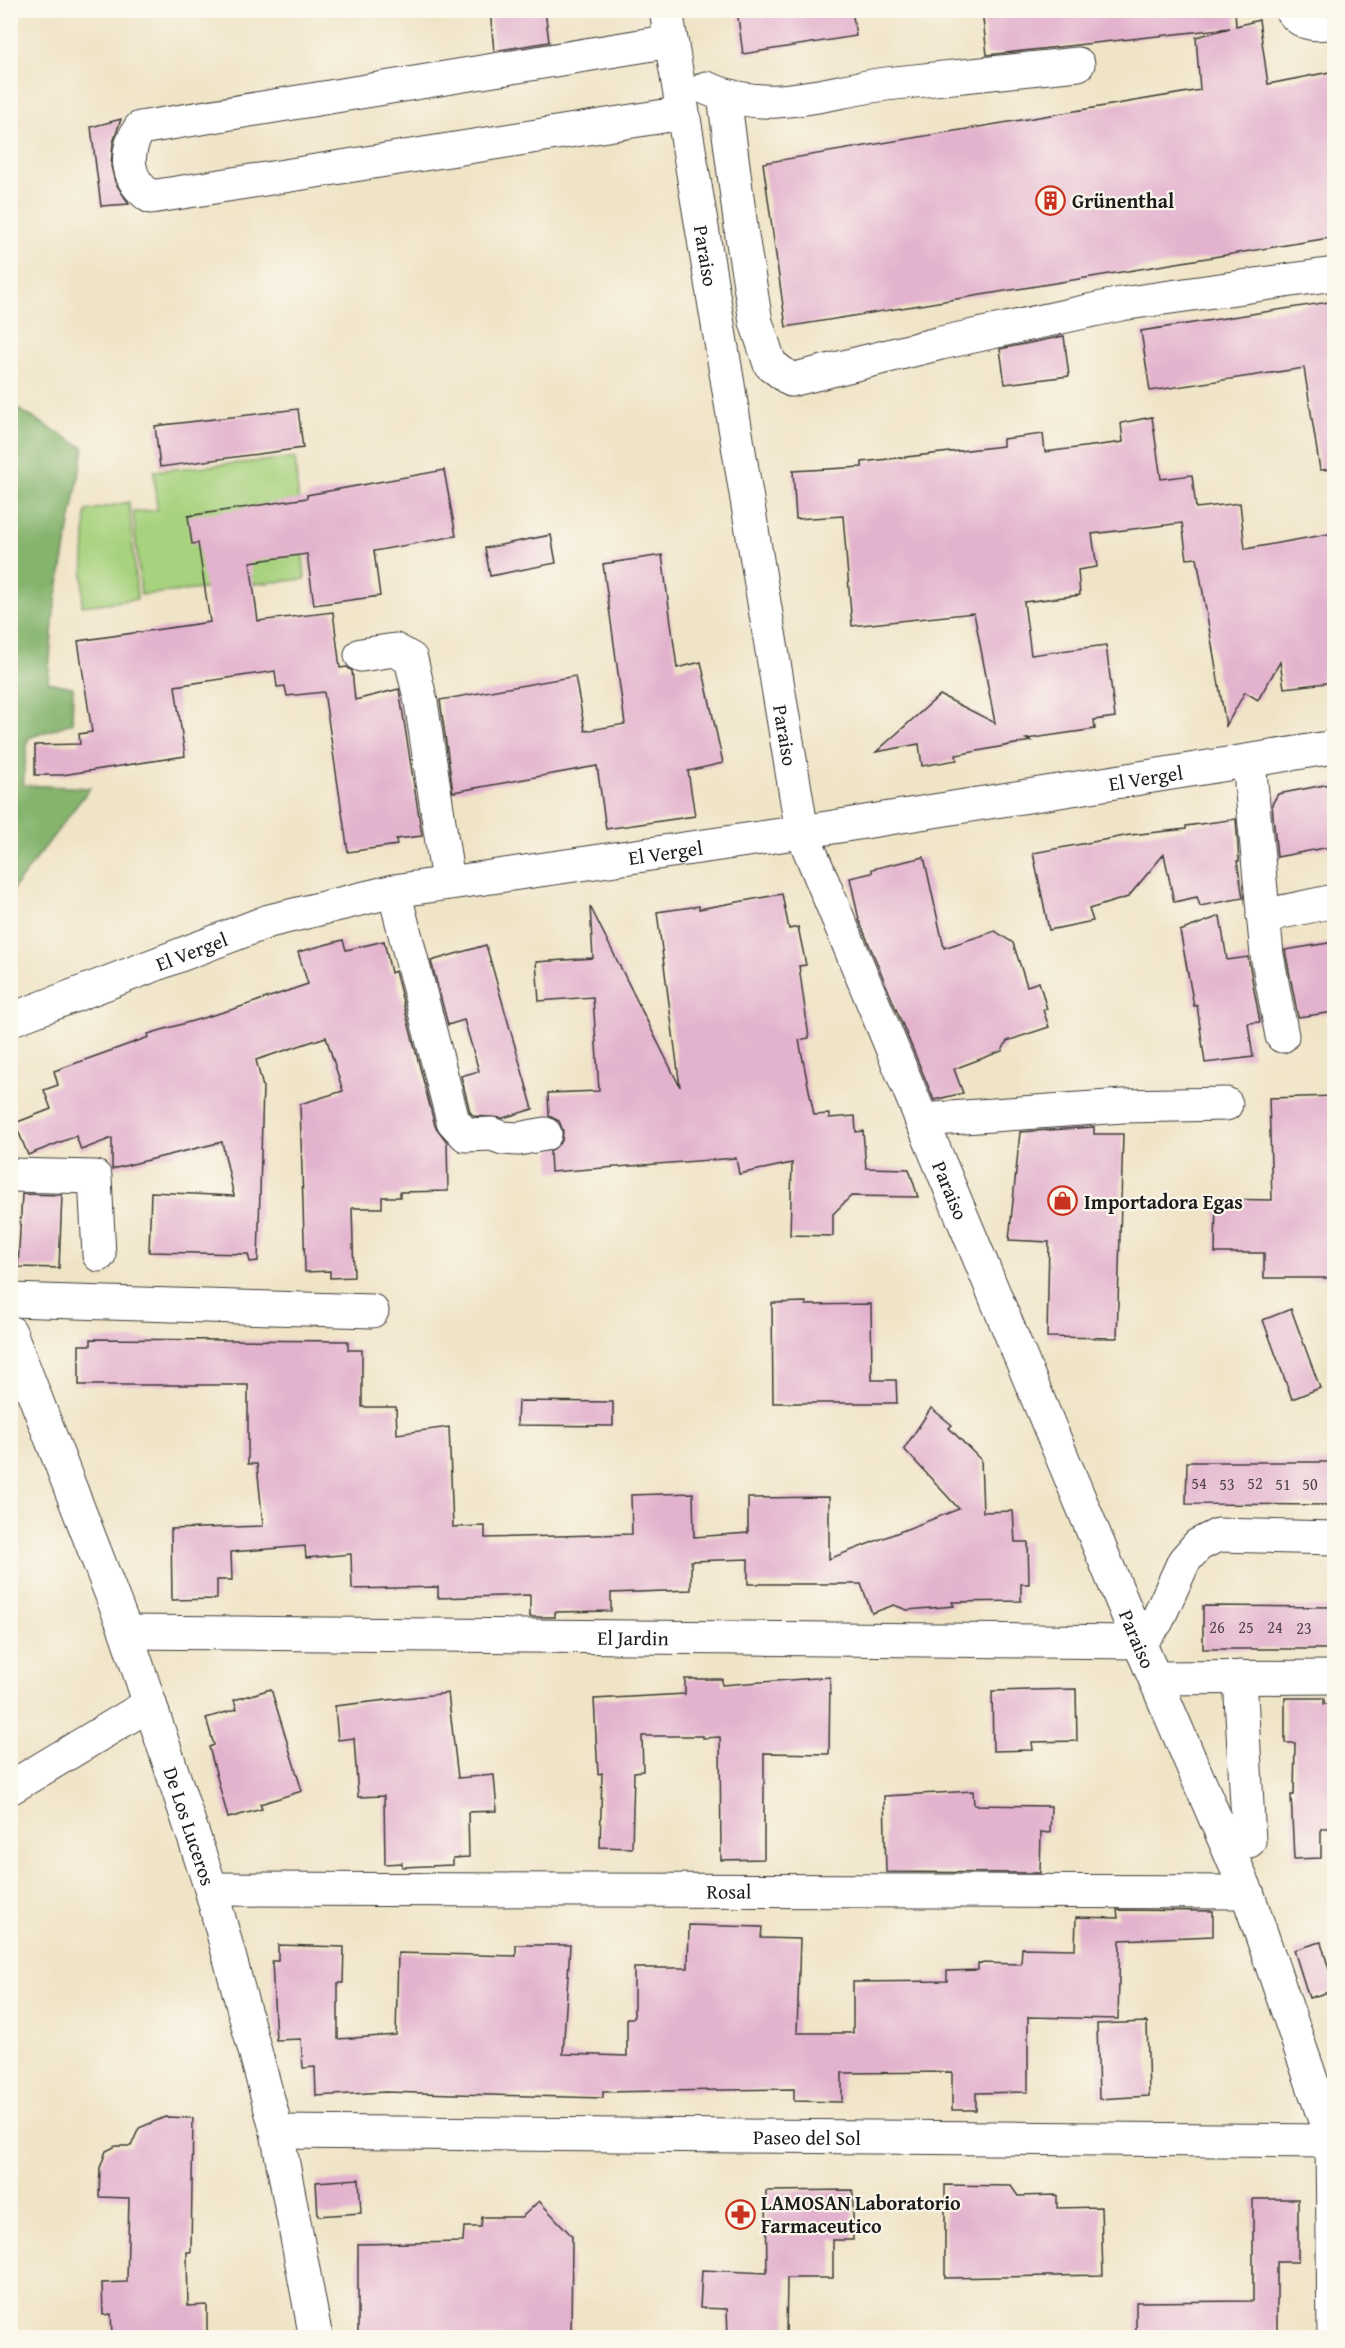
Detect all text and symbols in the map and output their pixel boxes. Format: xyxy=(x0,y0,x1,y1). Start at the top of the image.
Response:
building icon: Grünenthal xyxy=(1035,184,1067,216)
place label: Grünenthal xyxy=(1072,186,1174,215)
street label: Paraiso xyxy=(687,223,726,288)
street label: Paraiso xyxy=(767,702,805,768)
street label: El Vergel xyxy=(1106,757,1185,797)
street label: El Vergel xyxy=(626,832,705,871)
street label: El Vergel xyxy=(151,924,232,978)
street label: Paraiso xyxy=(926,1156,976,1224)
shop icon: Importadora Egas xyxy=(1047,1185,1079,1217)
place label: Importadora Egas xyxy=(1084,1187,1243,1216)
house number: 54 xyxy=(1191,1471,1207,1495)
house number: 52 xyxy=(1247,1471,1263,1495)
house number: 53 xyxy=(1219,1472,1235,1496)
house number: 51 xyxy=(1275,1472,1291,1496)
house number: 50 xyxy=(1302,1472,1318,1496)
street label: Paraiso xyxy=(1112,1605,1163,1673)
house number: 26 xyxy=(1209,1615,1225,1639)
house number: 25 xyxy=(1238,1615,1254,1639)
house number: 24 xyxy=(1267,1615,1283,1639)
house number: 23 xyxy=(1296,1616,1312,1640)
street label: El Jardin xyxy=(597,1622,669,1652)
street label: De Los Luceros xyxy=(157,1763,223,1889)
street label: Rosal xyxy=(707,1876,752,1905)
street label: Paseo del Sol xyxy=(753,2122,861,2151)
place label: LAMOSAN Laboratorio Farmaceutico xyxy=(761,2188,961,2240)
pharmacy icon: LAMOSAN Laboratorio Farmaceutico xyxy=(724,2198,756,2230)

